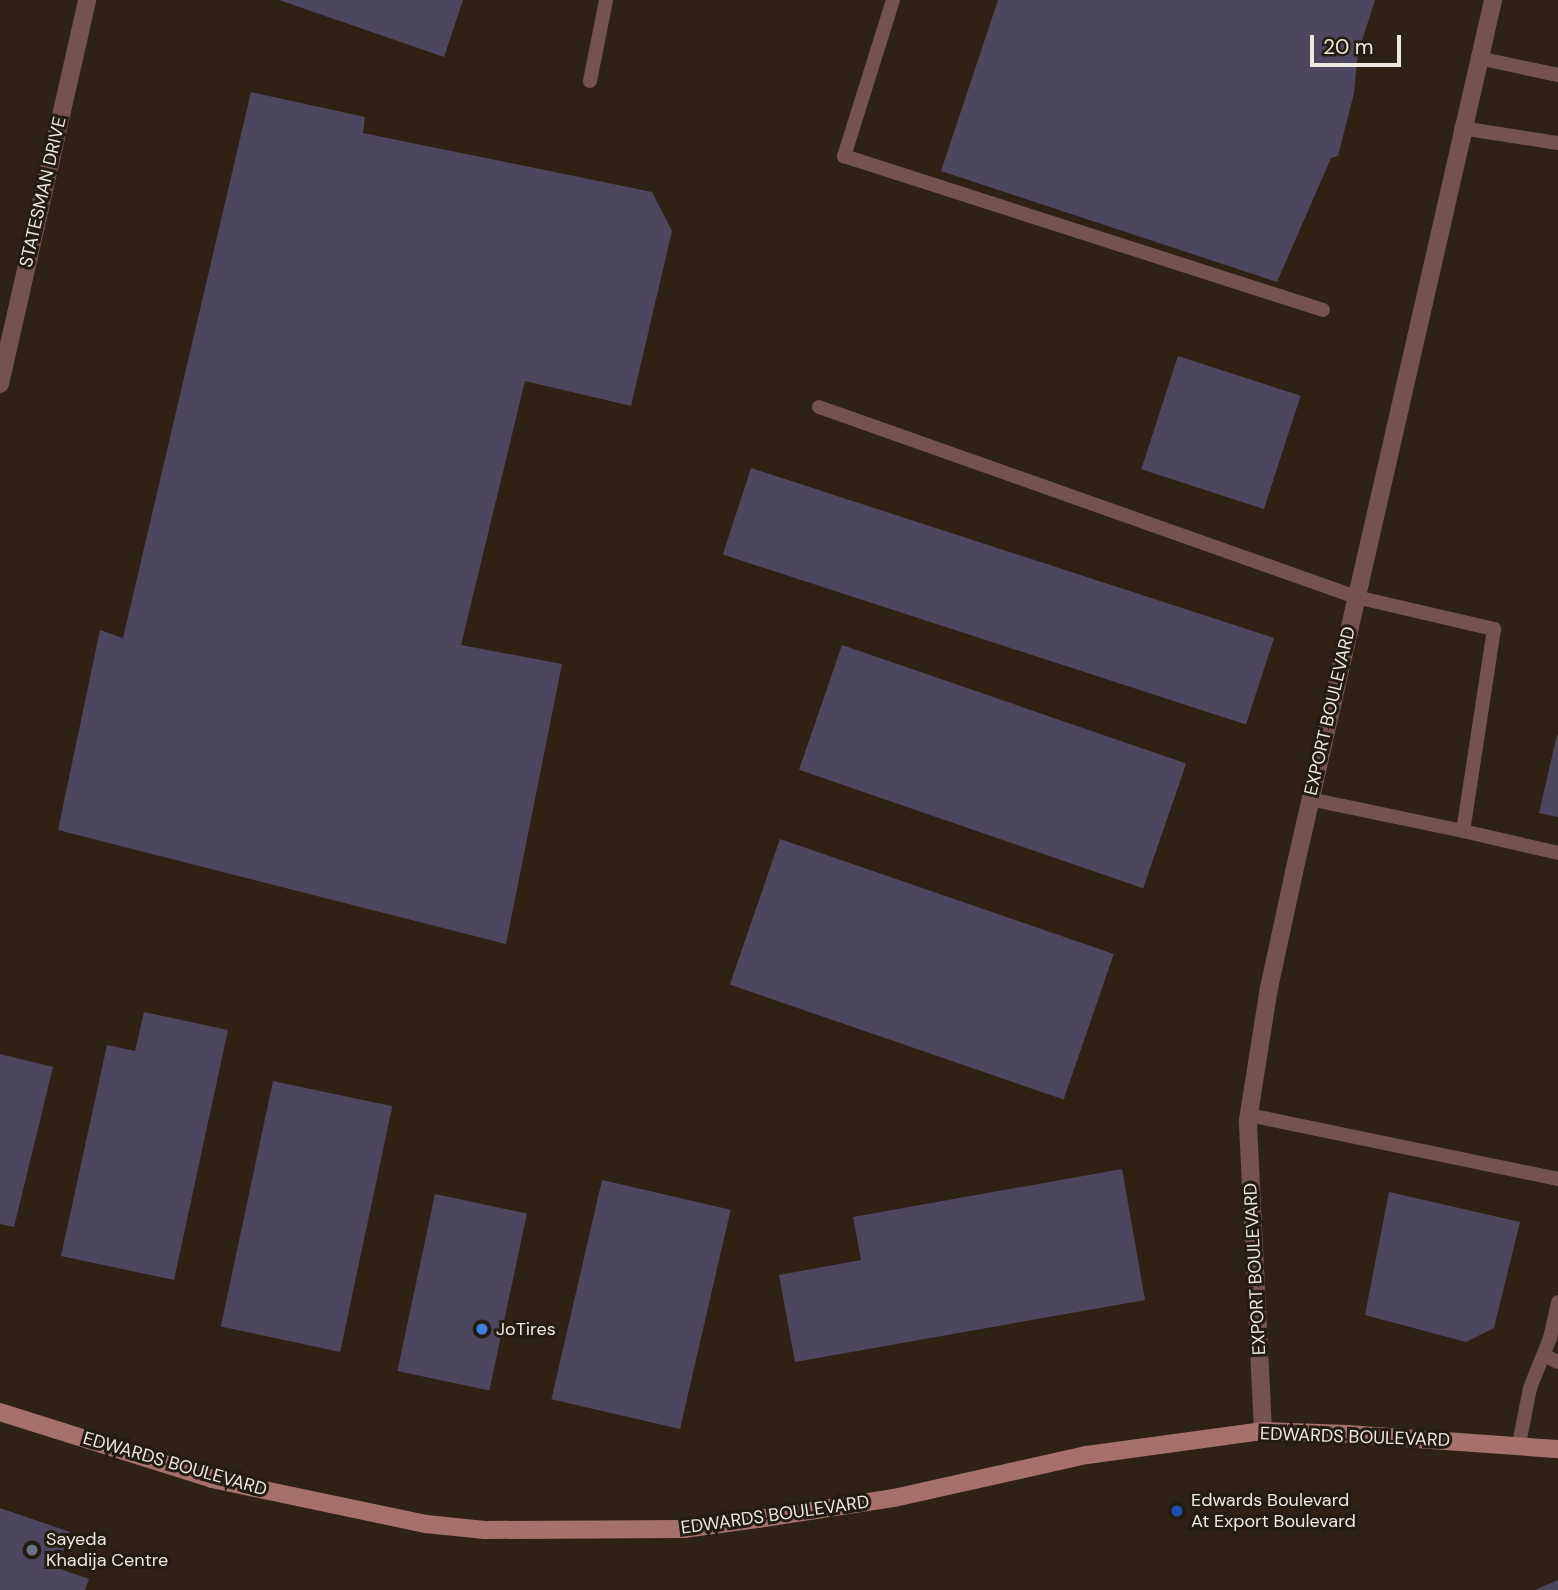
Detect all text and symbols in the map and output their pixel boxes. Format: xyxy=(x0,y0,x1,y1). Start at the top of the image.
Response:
scale bar xyxy=(1313,21,1404,65)
text: 20 m xyxy=(1323,33,1374,61)
street label: STATESMAN DRIVE xyxy=(15,115,71,269)
street label: EXPORT BOULEVARD xyxy=(1300,625,1360,797)
street label: EXPORT BOULEVARD xyxy=(1240,1182,1270,1356)
place label: JoTires xyxy=(496,1318,556,1340)
marker: JoTires xyxy=(474,1321,490,1337)
street label: EDWARDS BOULEVARD xyxy=(1260,1423,1450,1451)
street label: EDWARDS BOULEVARD xyxy=(81,1427,269,1501)
place label: Edwards Boulevard At Export Boulevard xyxy=(1191,1490,1356,1532)
street label: EDWARDS BOULEVARD xyxy=(679,1491,871,1539)
marker: Edwards Boulevard At Export Boulevard xyxy=(1169,1503,1185,1519)
place label: Sayeda Khadija Centre xyxy=(46,1529,168,1572)
marker: Sayeda Khadija Centre xyxy=(24,1542,40,1558)

